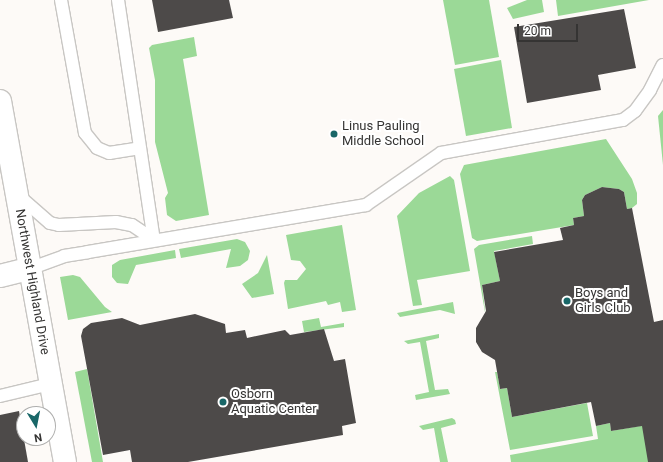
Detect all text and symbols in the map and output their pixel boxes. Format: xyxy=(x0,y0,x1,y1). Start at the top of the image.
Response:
scale bar xyxy=(519,16,580,42)
text: 20 m xyxy=(524,24,551,38)
place label: Linus Pauling Middle School xyxy=(342,119,424,150)
marker: Linus Pauling Middle School xyxy=(329,129,339,139)
street label: Northwest Highland Drive xyxy=(11,208,53,356)
place label: Boys and Girls Club xyxy=(575,286,631,317)
marker: Boys and Girls Club xyxy=(562,296,572,306)
place label: Osborn Aquatic Center xyxy=(231,387,317,418)
marker: Osborn Aquatic Center xyxy=(218,397,228,407)
north arrow xyxy=(16,406,56,446)
text: N xyxy=(33,430,43,444)

